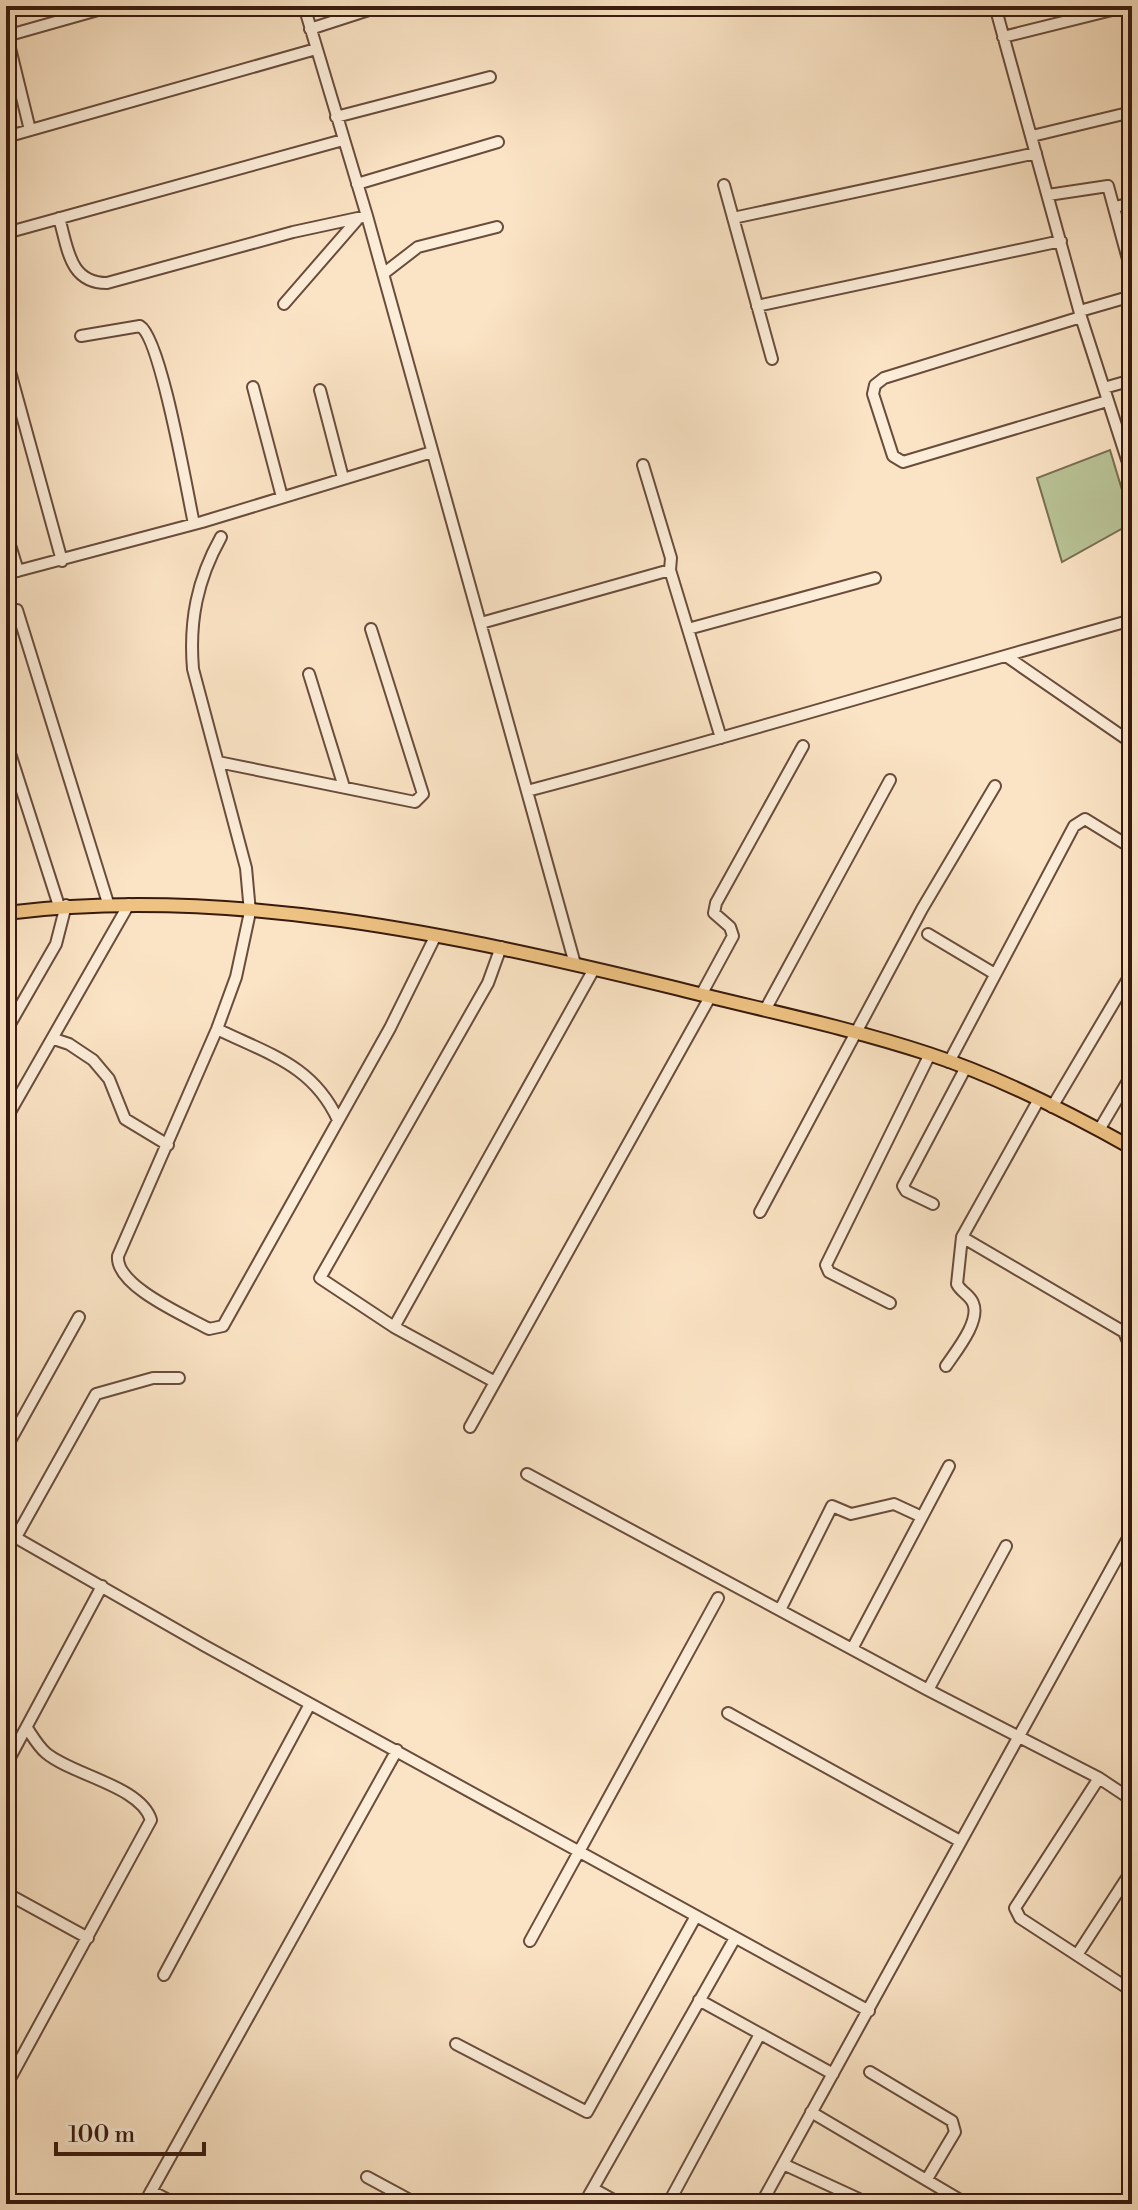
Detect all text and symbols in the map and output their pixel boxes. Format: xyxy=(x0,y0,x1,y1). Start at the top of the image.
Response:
scale bar xyxy=(56,2106,204,2156)
text: 100 m xyxy=(68,2120,135,2150)

